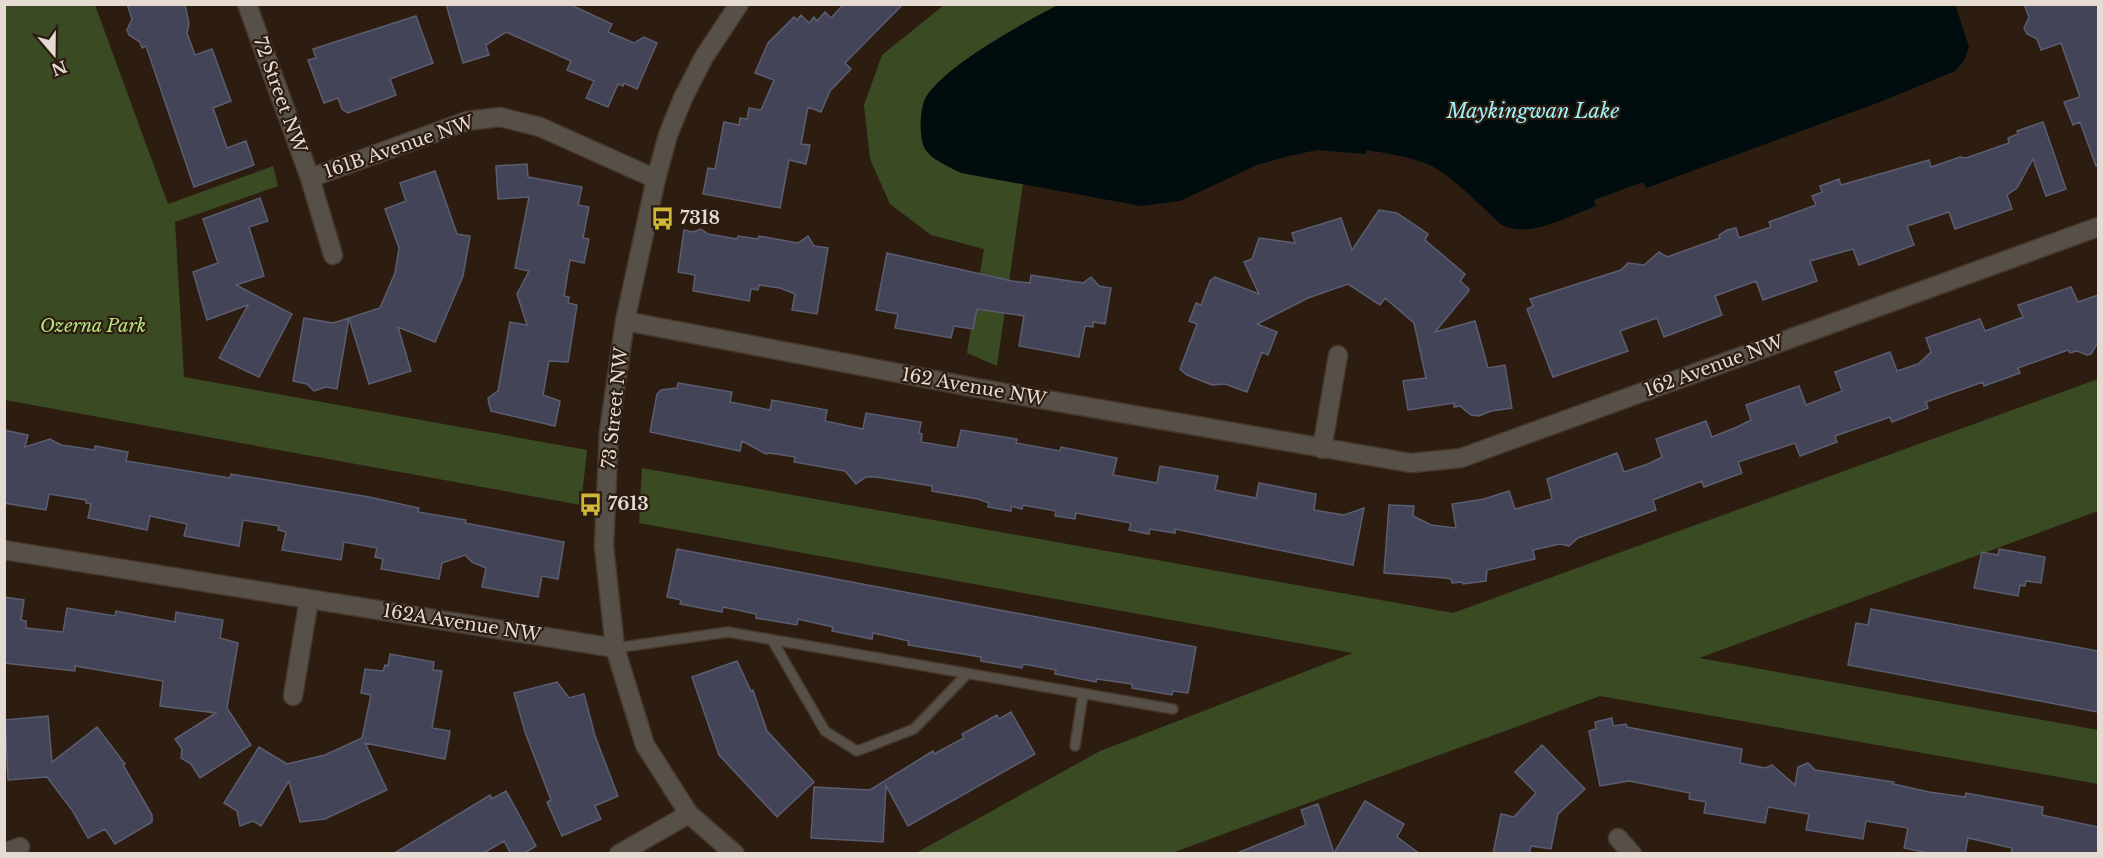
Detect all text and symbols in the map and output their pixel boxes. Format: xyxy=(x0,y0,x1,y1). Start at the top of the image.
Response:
north arrow xyxy=(24,24,84,84)
street label: 72 Street NW xyxy=(249,34,311,157)
text: N xyxy=(49,56,70,80)
water label: Maykingwan Lake xyxy=(1446,99,1619,123)
street label: 161B Avenue NW xyxy=(321,111,478,183)
bus stop icon: 7318 xyxy=(649,205,675,231)
place label: 7318 xyxy=(680,207,720,229)
park label: Ozerna Park xyxy=(40,315,146,337)
street label: 162 Avenue NW xyxy=(1642,330,1787,401)
street label: 73 Street NW xyxy=(598,345,632,470)
street label: 162 Avenue NW xyxy=(900,363,1049,411)
bus stop icon: 7613 xyxy=(577,491,603,517)
place label: 7613 xyxy=(608,493,649,515)
street label: 162A Avenue NW xyxy=(382,600,543,646)

